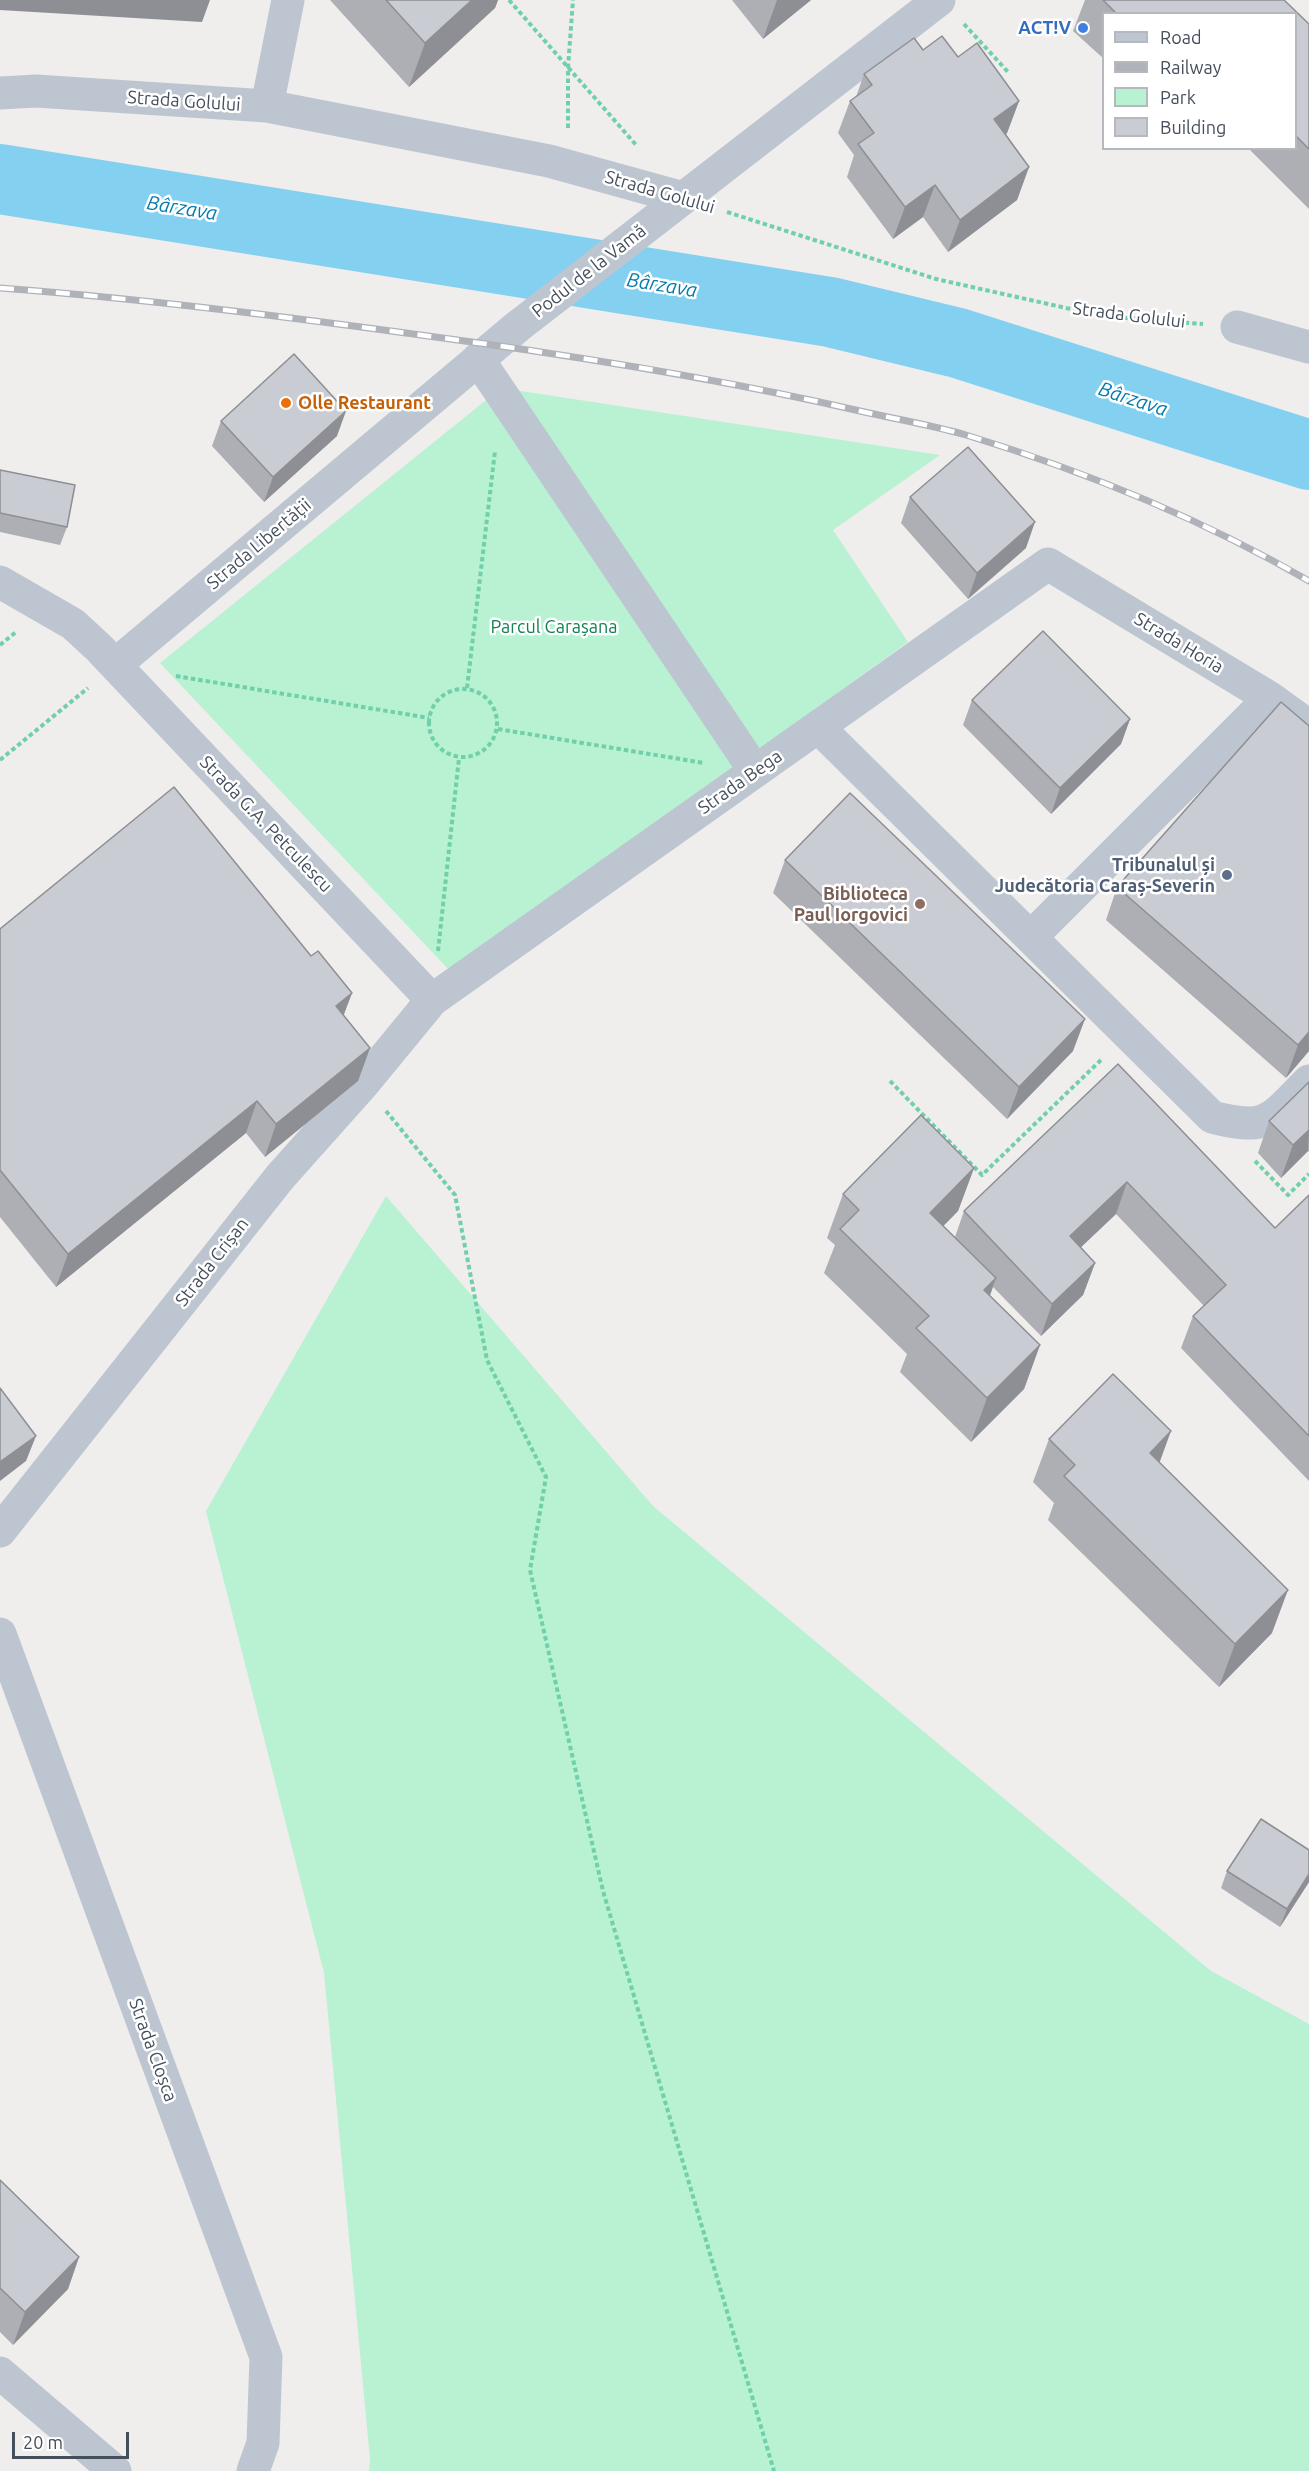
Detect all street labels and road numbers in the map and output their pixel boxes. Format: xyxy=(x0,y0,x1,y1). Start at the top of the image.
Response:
street label: Strada Golului xyxy=(127,86,241,116)
street label: Strada Golului xyxy=(603,166,717,218)
street label: Podul de la Vamă xyxy=(528,220,650,322)
street label: Strada Golului xyxy=(1071,297,1187,333)
street label: Strada Libertății xyxy=(202,494,316,594)
street label: Strada Horia xyxy=(1131,608,1227,678)
street label: Strada Bega xyxy=(694,745,786,819)
street label: Strada G.A. Petculescu xyxy=(195,751,337,897)
street label: Strada Crișan xyxy=(171,1214,253,1310)
street label: Strada Cloșca xyxy=(124,1996,182,2104)

